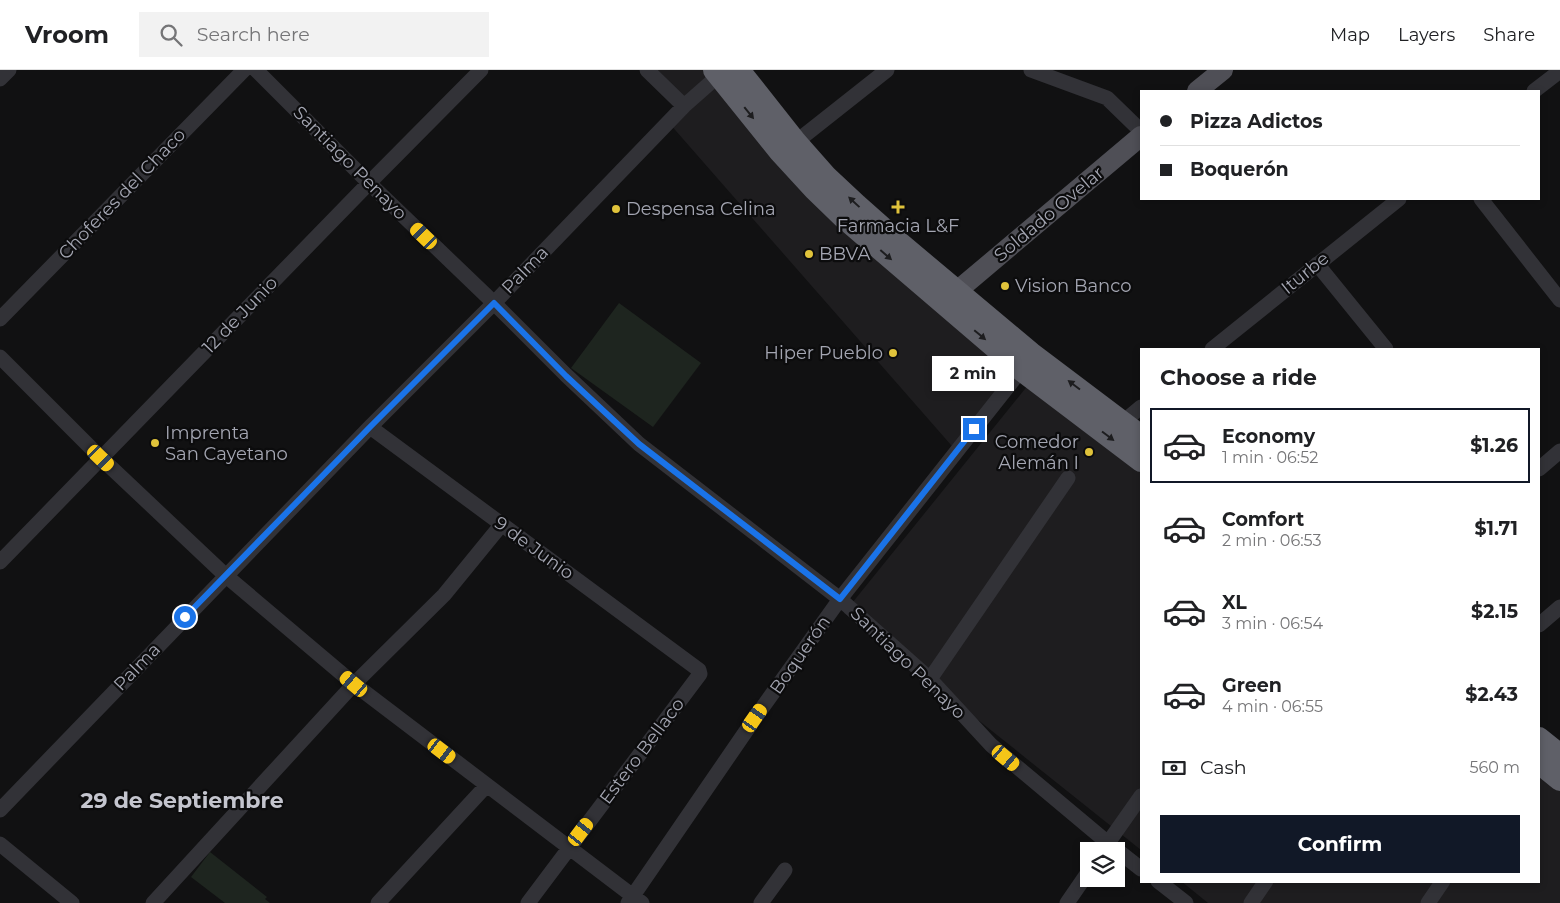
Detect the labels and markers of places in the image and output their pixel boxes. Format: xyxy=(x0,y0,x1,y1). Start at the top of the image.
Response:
place label: Despensa Celina xyxy=(626,198,776,220)
marker: Farmacia L&F xyxy=(892,201,904,213)
marker: Despensa Celina xyxy=(610,203,622,215)
place label: Farmacia L&F xyxy=(837,215,959,237)
place label: BBVA xyxy=(819,243,870,265)
marker: BBVA xyxy=(803,248,815,260)
place label: Vision Banco xyxy=(1015,275,1132,297)
marker: Vision Banco xyxy=(999,280,1011,292)
place label: Hiper Pueblo xyxy=(764,342,883,364)
marker: Hiper Pueblo xyxy=(887,347,899,359)
place label: Imprenta San Cayetano xyxy=(165,422,288,465)
place label: Comedor Alemán I xyxy=(995,431,1079,474)
marker: Imprenta San Cayetano xyxy=(149,437,161,449)
marker: Comedor Alemán I xyxy=(1083,446,1095,458)

